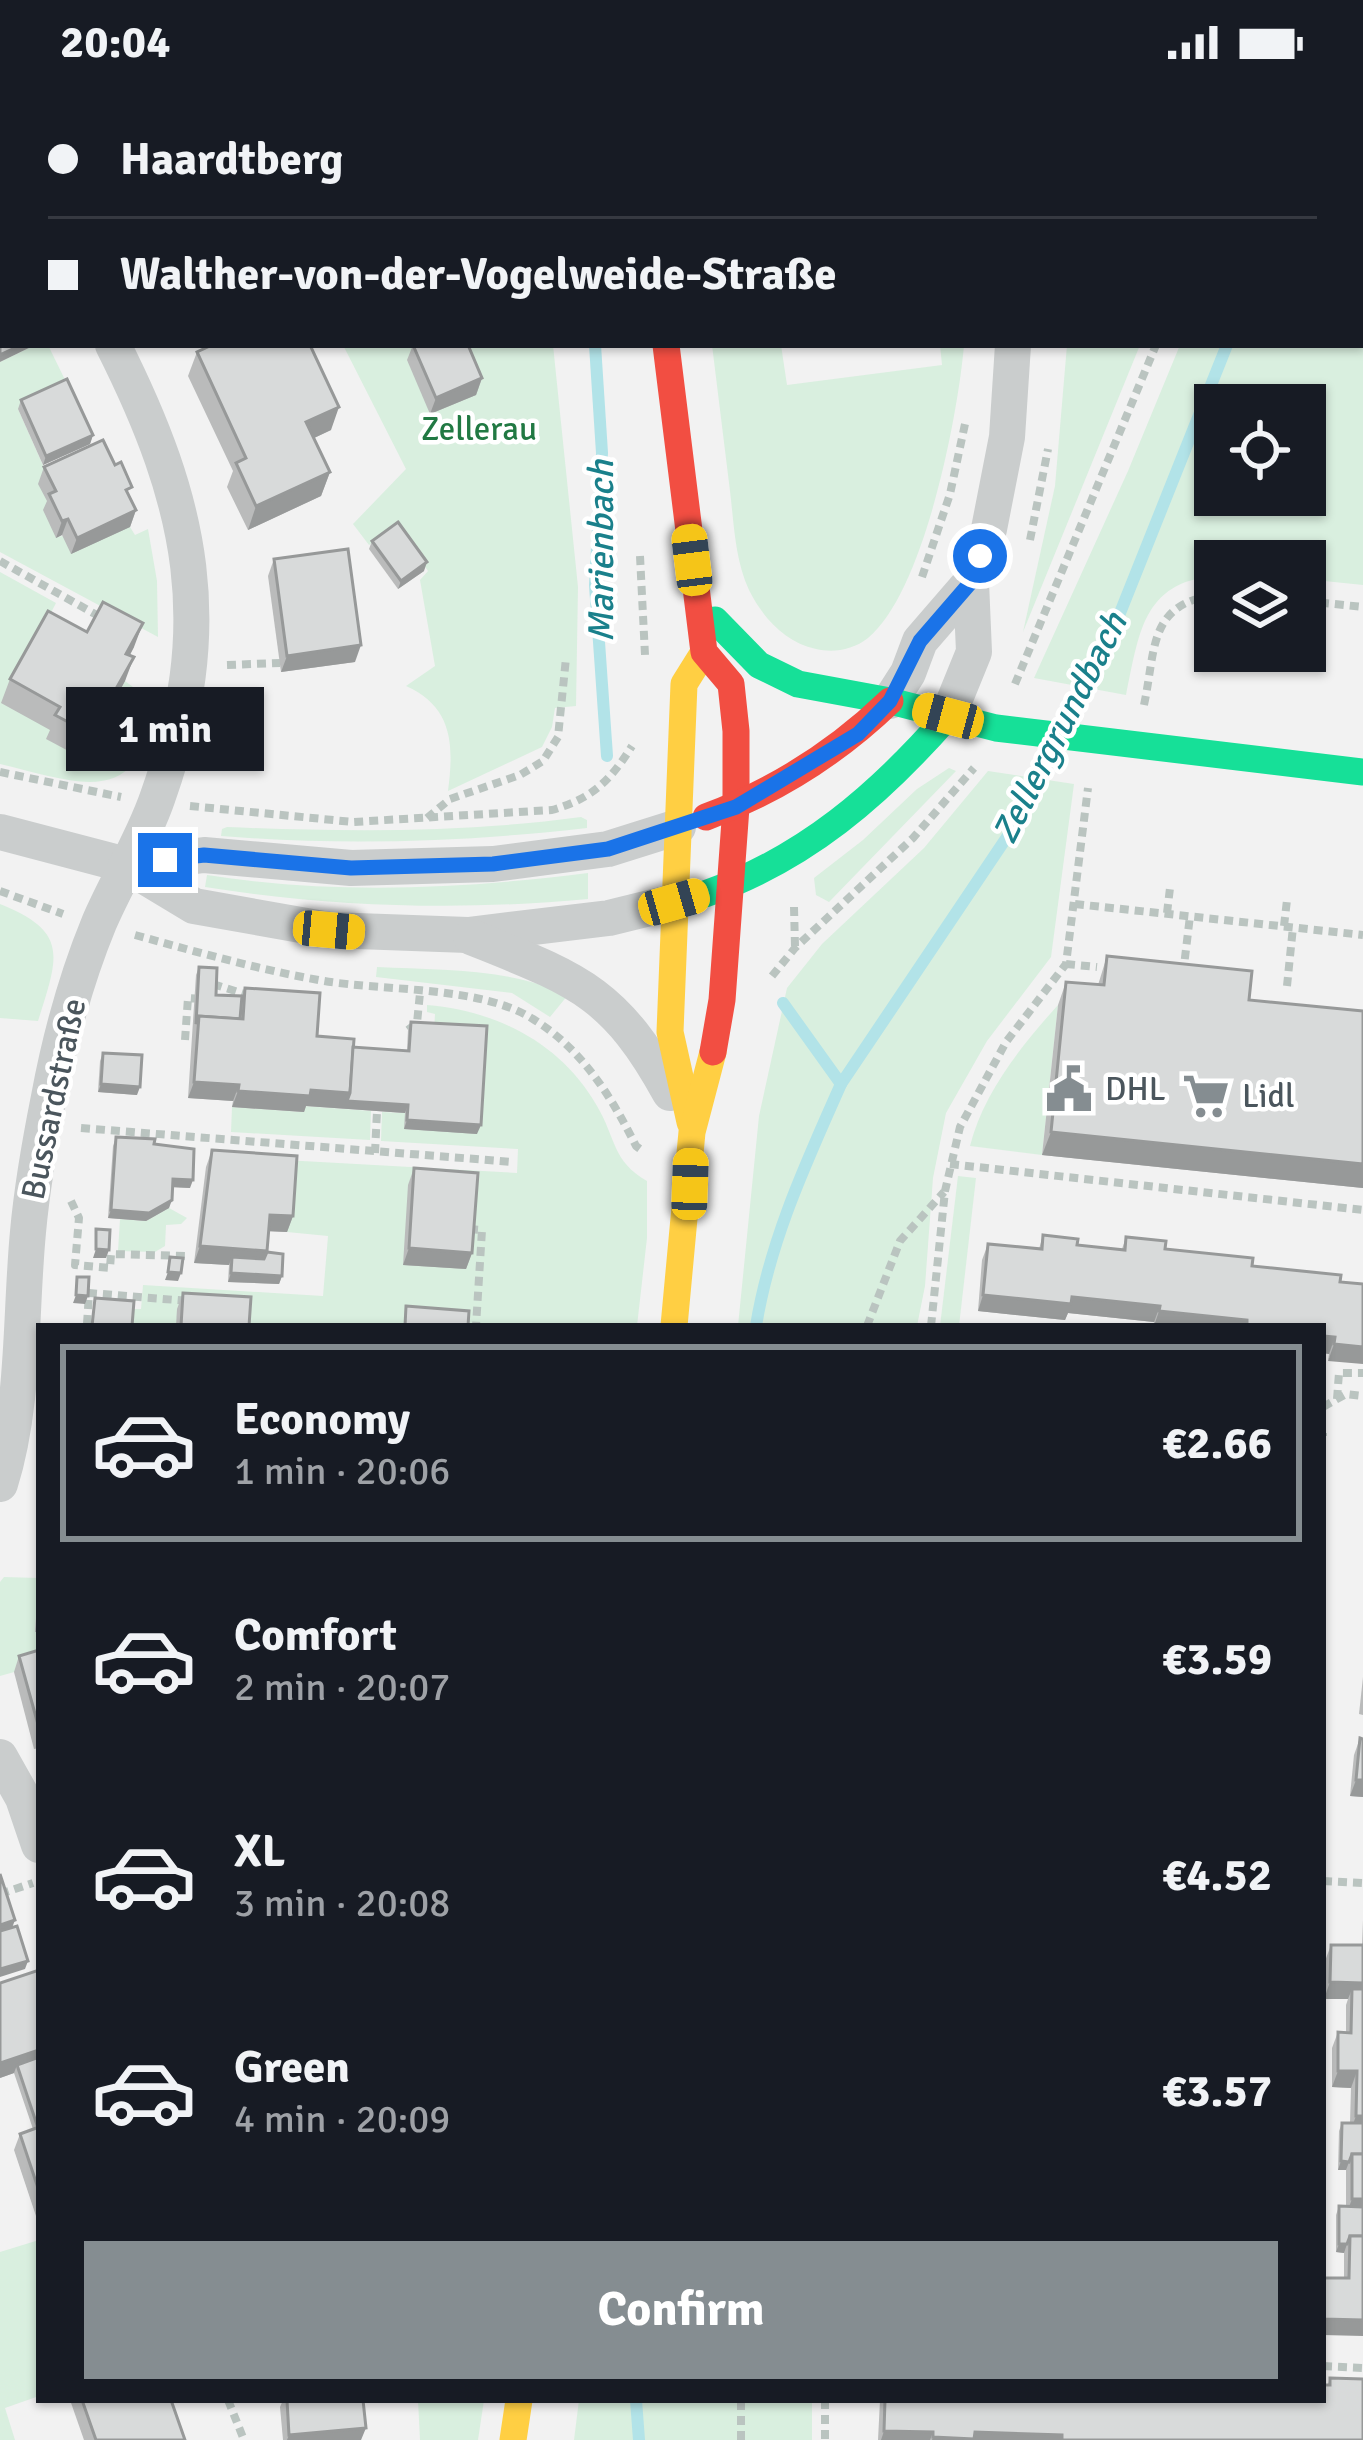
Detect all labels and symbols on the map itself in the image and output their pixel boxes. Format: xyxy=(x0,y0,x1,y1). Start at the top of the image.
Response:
park label: Zellerau xyxy=(421,409,537,450)
water label: Marienbach xyxy=(579,458,624,642)
car xyxy=(670,522,714,598)
route start xyxy=(953,529,1007,583)
water label: Zellergrundbach xyxy=(983,604,1138,851)
callout: 1 min xyxy=(66,686,264,770)
car xyxy=(909,689,987,743)
route end xyxy=(138,833,192,887)
car xyxy=(634,875,714,929)
car xyxy=(292,909,366,951)
street label: Bussardstraße xyxy=(13,995,95,1203)
public building icon: DHL xyxy=(1044,1064,1094,1114)
place label: DHL xyxy=(1105,1069,1166,1110)
supermarket icon: Lidl xyxy=(1181,1071,1231,1121)
place label: Lidl xyxy=(1242,1076,1295,1117)
car xyxy=(671,1147,709,1221)

